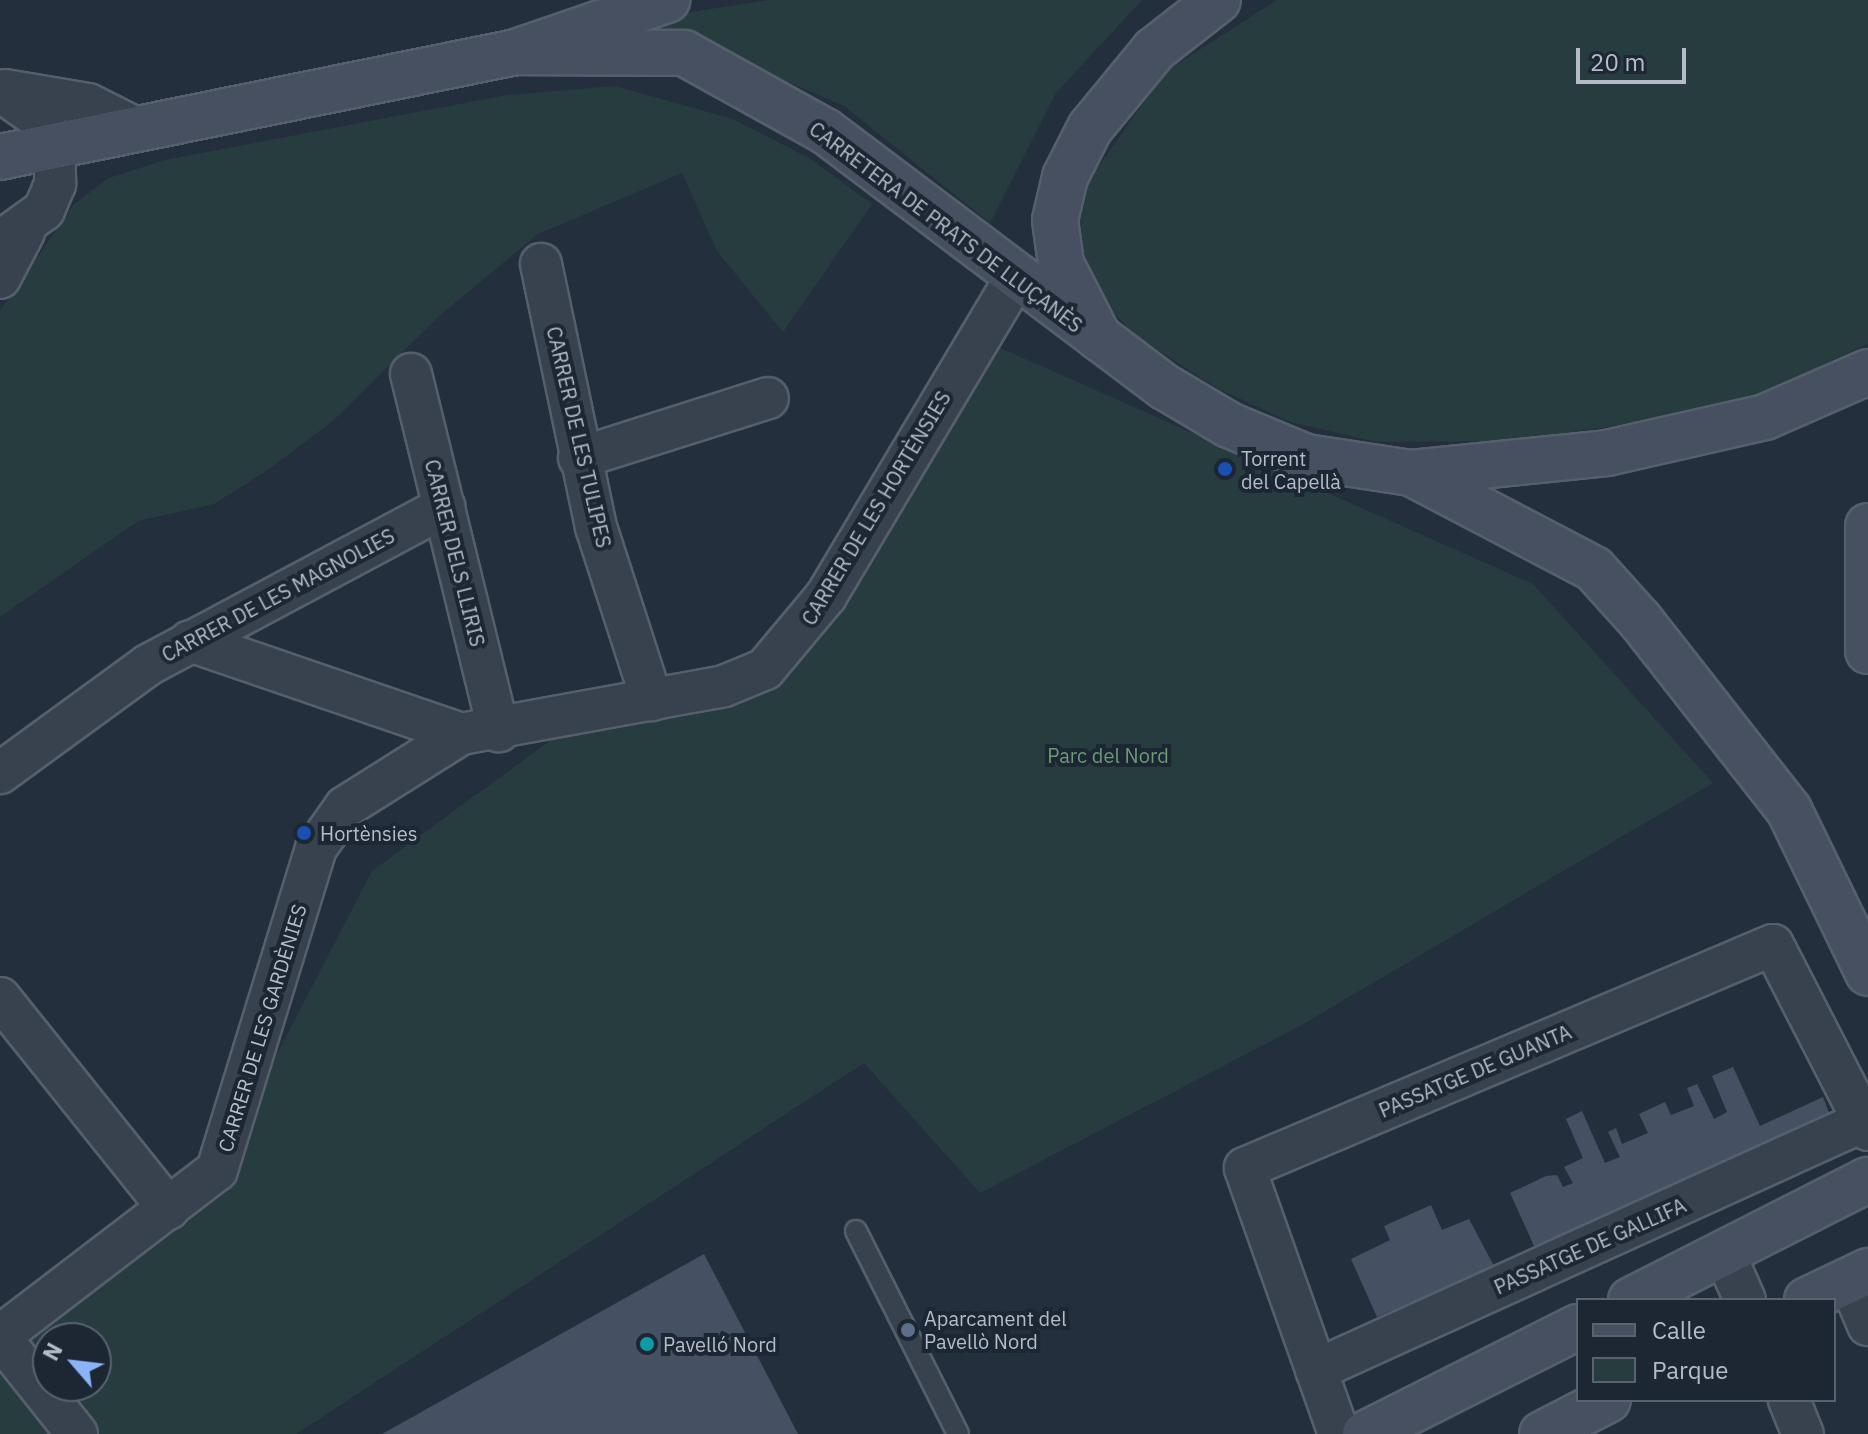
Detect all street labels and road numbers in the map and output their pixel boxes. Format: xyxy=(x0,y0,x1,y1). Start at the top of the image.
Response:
street label: CARRETERA DE PRATS DE LLUÇANÈS xyxy=(805,117,1087,337)
street label: CARRER DE LES TULIPES xyxy=(542,324,616,550)
street label: CARRER DE LES HORTÈNSIES xyxy=(797,387,955,629)
street label: CARRER DELS LLIRIS xyxy=(420,457,490,649)
street label: CARRER DE LES MAGNOLIES xyxy=(158,523,398,667)
street label: CARRER DE LES GARDÈNIES xyxy=(213,901,311,1155)
street label: PASSATGE DE GUANTA xyxy=(1375,1020,1575,1122)
street label: PASSATGE DE GALLIFA xyxy=(1490,1193,1690,1299)

